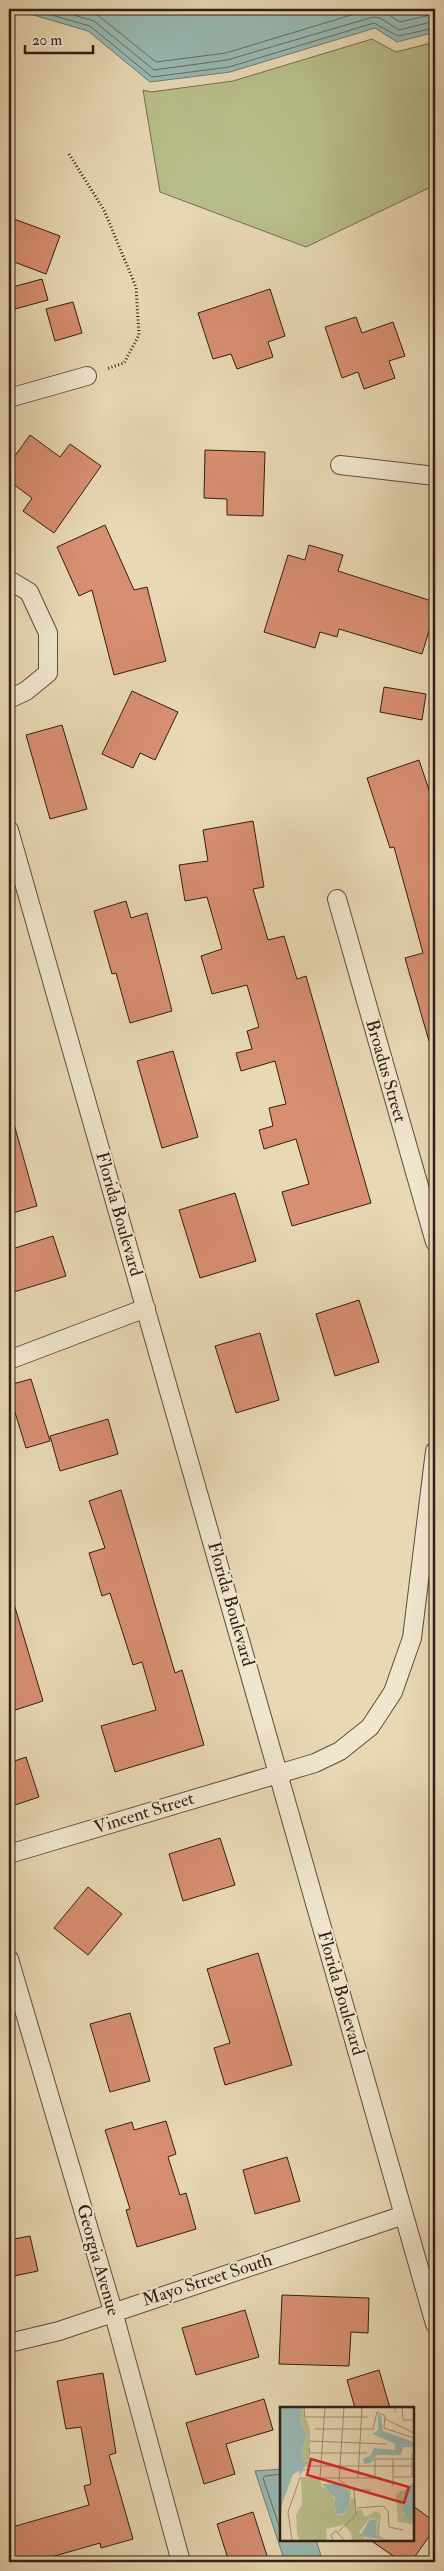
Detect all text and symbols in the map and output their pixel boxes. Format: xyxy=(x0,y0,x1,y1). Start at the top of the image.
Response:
scale bar xyxy=(25,22,92,54)
text: 20 m xyxy=(32,31,62,50)
street label: Broadus Street xyxy=(360,1017,412,1125)
street label: Florida Boulevard xyxy=(90,1149,148,1279)
street label: Florida Boulevard xyxy=(202,1539,260,1669)
street label: Vincent Street xyxy=(91,1787,197,1839)
street label: Florida Boulevard xyxy=(312,1928,370,2058)
street label: Georgia Avenue xyxy=(71,2202,125,2319)
street label: Mayo Street South xyxy=(139,2248,275,2312)
inset map xyxy=(280,2407,414,2541)

